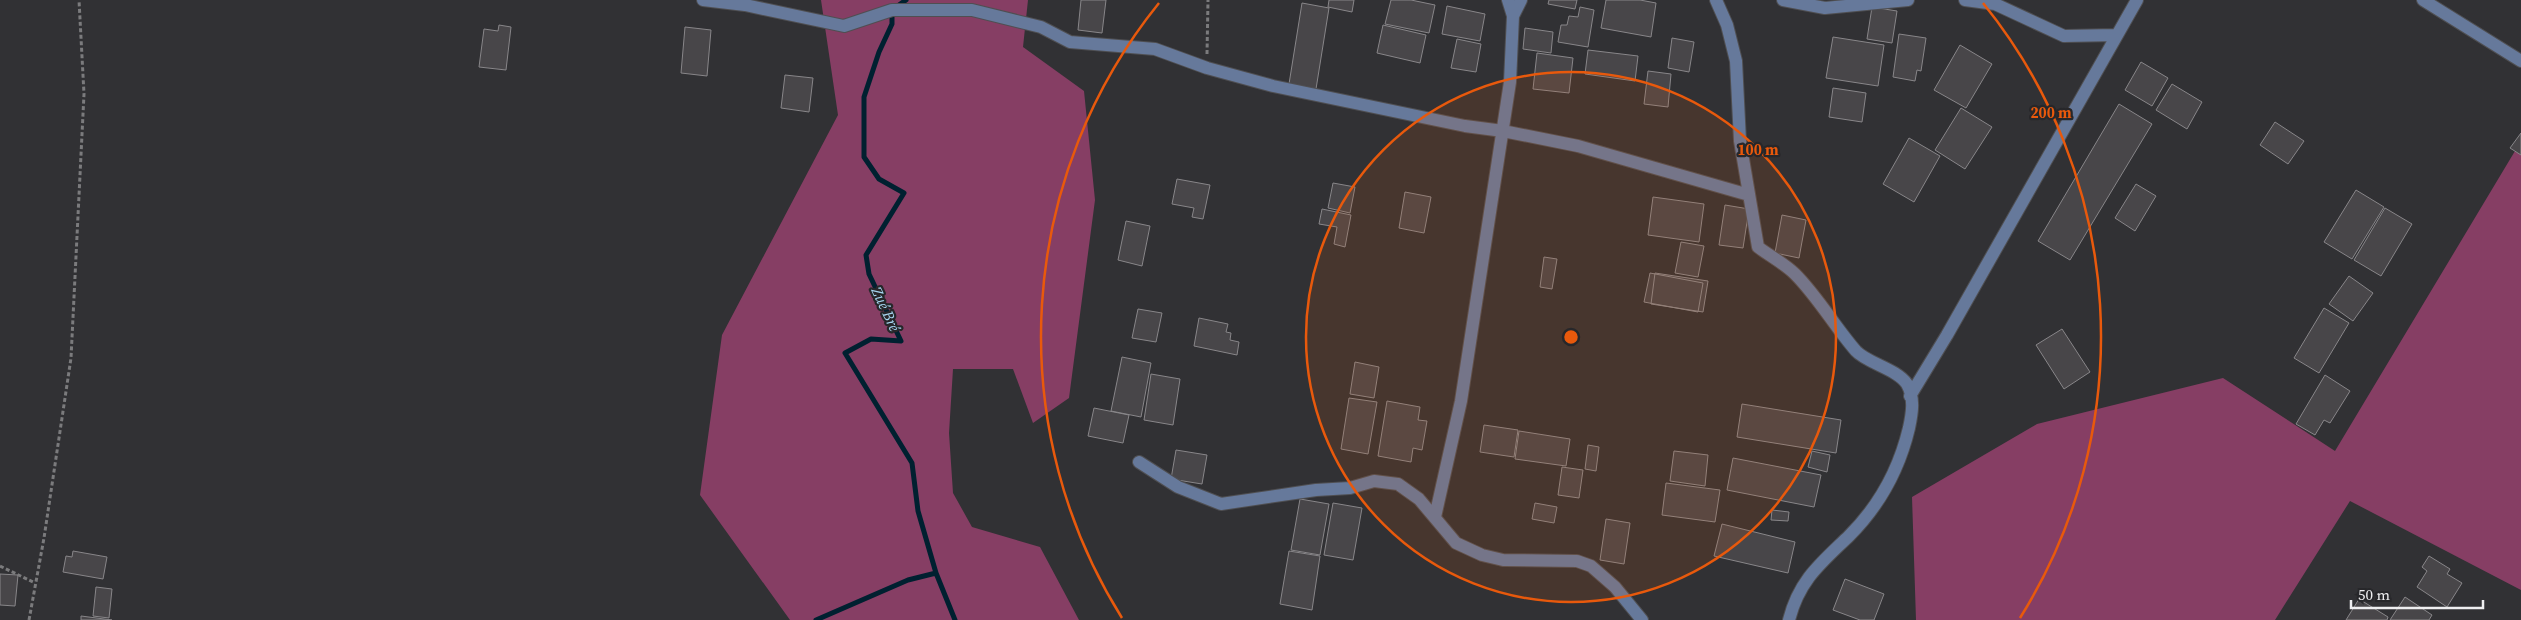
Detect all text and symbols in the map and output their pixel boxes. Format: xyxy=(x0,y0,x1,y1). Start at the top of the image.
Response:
text: 200 m xyxy=(2030,102,2072,123)
text: 100 m xyxy=(1737,139,1779,160)
water label: Zué Bré xyxy=(866,282,906,336)
centre of rings xyxy=(1562,328,1580,346)
scale bar xyxy=(2351,578,2484,610)
text: 50 m xyxy=(2358,584,2390,605)

